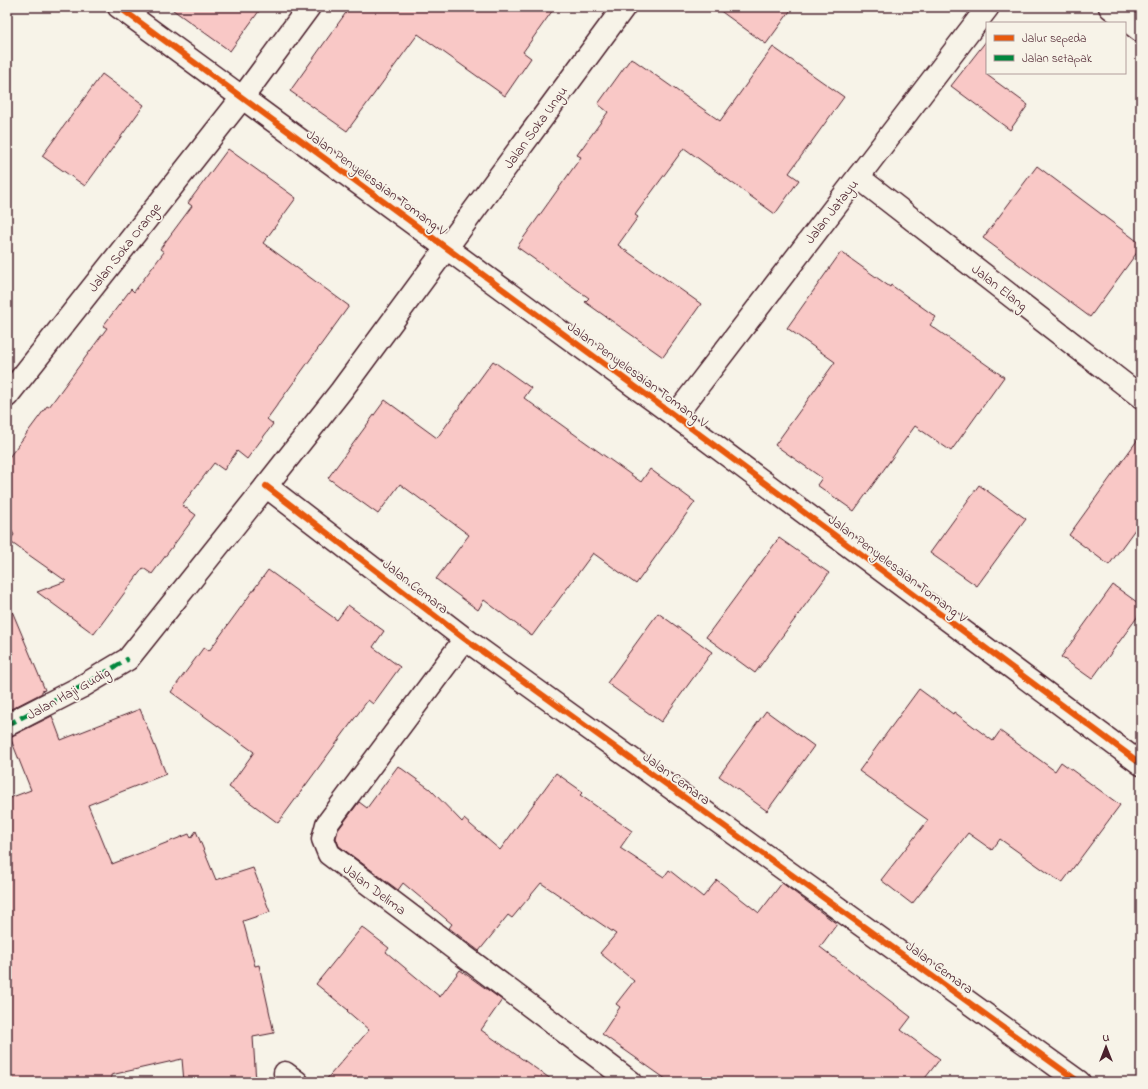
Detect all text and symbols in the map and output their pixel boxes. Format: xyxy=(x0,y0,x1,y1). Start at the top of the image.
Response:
legend xyxy=(986,22,1126,74)
text: Jalur sepeda xyxy=(1022,30,1087,48)
text: Jalan setapak xyxy=(1022,50,1093,68)
street label: Jalan Soka Ungu xyxy=(499,82,574,174)
street label: Jalan Penyelesaian Tomang V xyxy=(301,125,451,243)
street label: Jalan Jatayu xyxy=(800,175,865,249)
street label: Jalan Soka Orange xyxy=(84,198,168,298)
street label: Jalan Elang xyxy=(966,259,1032,318)
street label: Jalan Penyelesaian Tomang V xyxy=(562,317,712,435)
street label: Jalan Penyelesaian Tomang V xyxy=(823,510,971,630)
street label: Jalan Cemara xyxy=(377,555,453,620)
street label: Jalan Haji Gudig xyxy=(23,663,115,727)
street label: Jalan Cemara xyxy=(638,748,714,811)
street label: Jalan Delima xyxy=(338,859,410,921)
street label: Jalan Cemara xyxy=(901,937,977,1000)
north arrow xyxy=(1086,1027,1126,1067)
text: U xyxy=(1103,1030,1110,1046)

